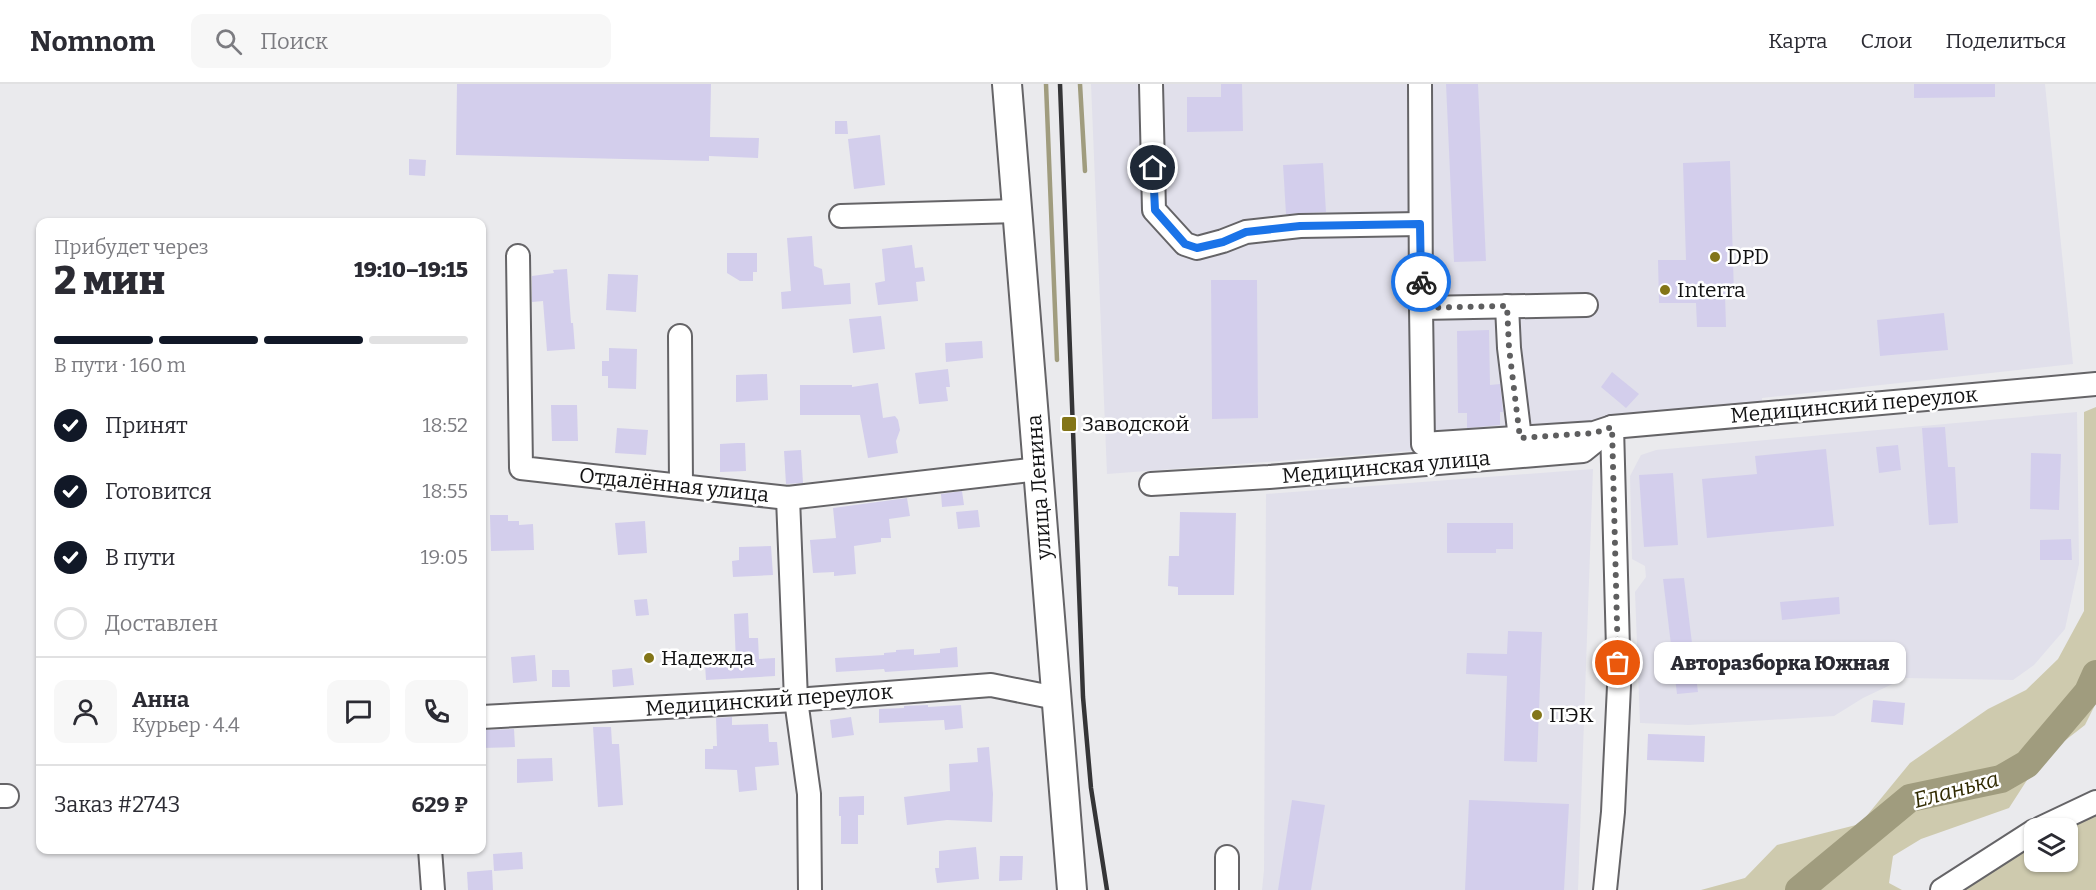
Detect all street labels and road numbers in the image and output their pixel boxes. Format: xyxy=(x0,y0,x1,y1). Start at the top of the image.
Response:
street label: Медицинский переулок xyxy=(1729,381,1979,429)
street label: улица Ленина xyxy=(1021,413,1057,561)
street label: Медицинская улица xyxy=(1281,445,1492,489)
street label: Отдалённая улица xyxy=(578,462,771,508)
street label: Медицинский переулок xyxy=(644,678,894,722)

